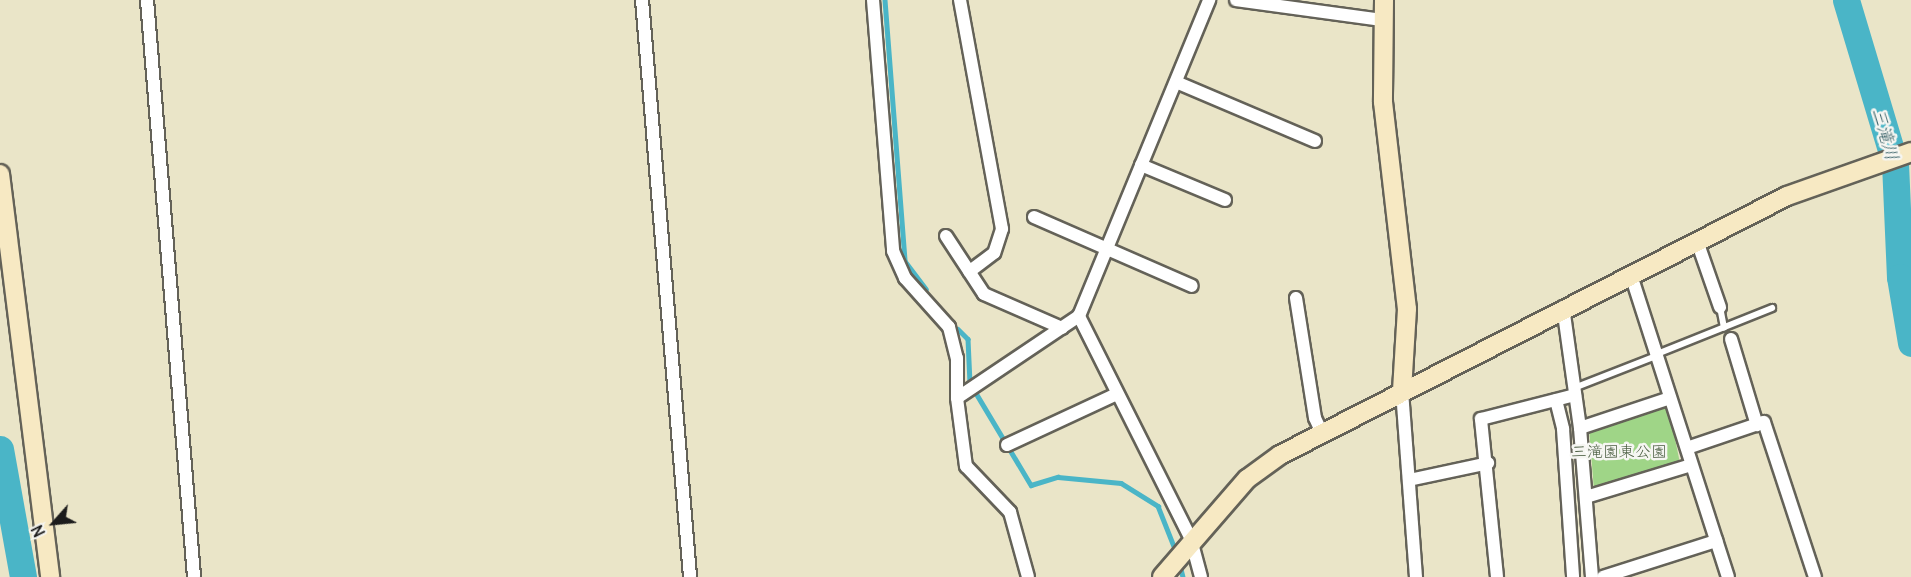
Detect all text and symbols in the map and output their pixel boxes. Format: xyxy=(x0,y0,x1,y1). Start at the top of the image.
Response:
water label: 三滝川 xyxy=(1867,105,1903,163)
park label: 三滝園東公園 xyxy=(1571,441,1667,461)
north arrow xyxy=(24,493,84,553)
text: N xyxy=(27,522,49,541)

